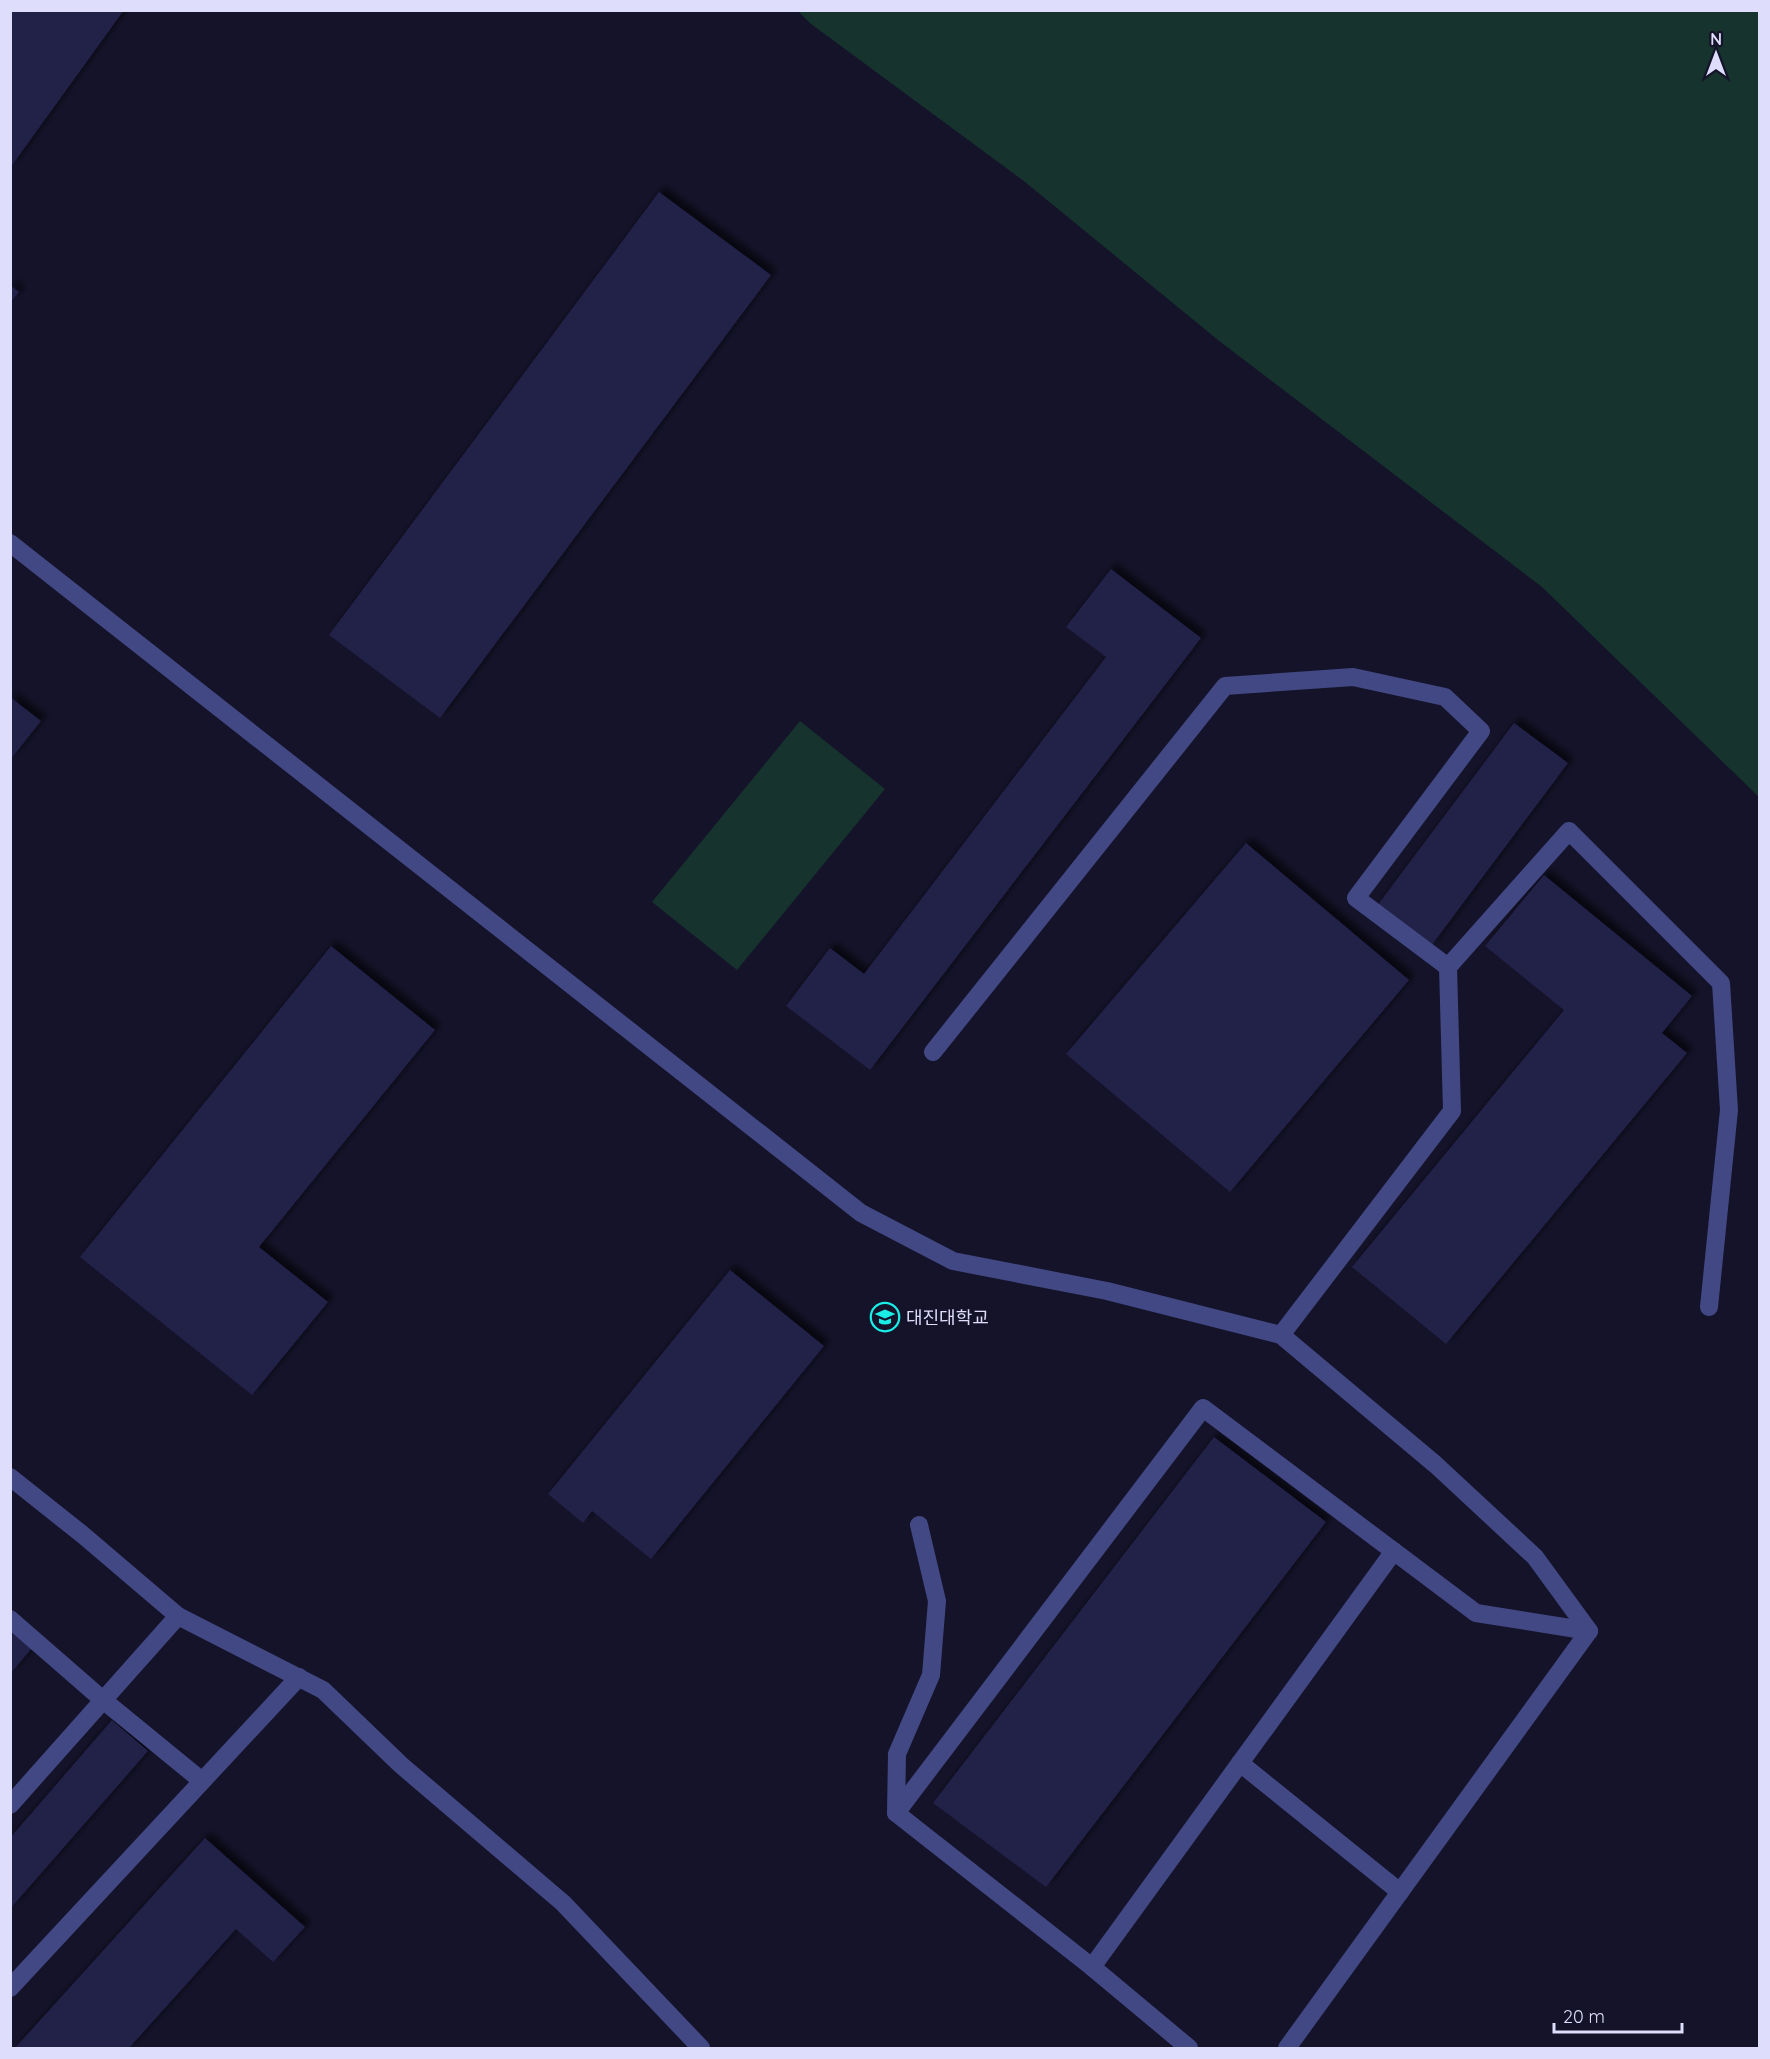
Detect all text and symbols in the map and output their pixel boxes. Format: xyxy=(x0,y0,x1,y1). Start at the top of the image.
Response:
north arrow xyxy=(1686,24,1746,84)
text: N xyxy=(1710,29,1722,49)
school or university icon: 대진대학교 xyxy=(869,1301,901,1333)
place label: 대진대학교 xyxy=(906,1306,989,1329)
scale bar xyxy=(1554,1996,1682,2034)
text: 20 m xyxy=(1563,2005,1605,2028)

